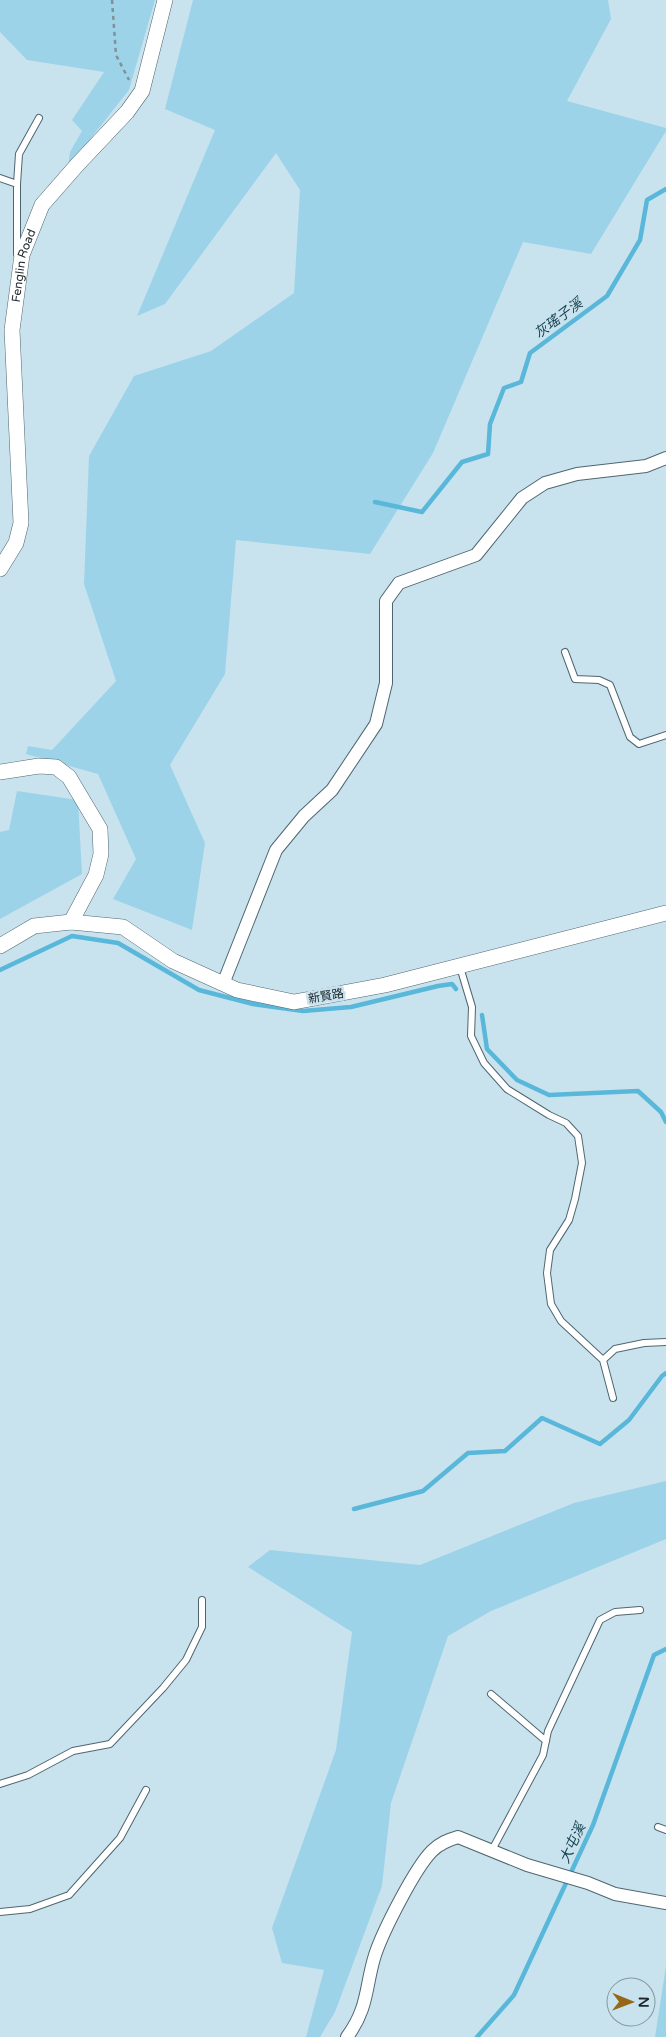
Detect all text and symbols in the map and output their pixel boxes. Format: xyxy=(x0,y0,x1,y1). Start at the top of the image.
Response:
street label: Fenglin Road xyxy=(9,227,39,303)
water label: 灰瑤子溪 xyxy=(531,294,587,342)
street label: 新賢路 xyxy=(307,986,345,1006)
water label: 大屯溪 xyxy=(556,1819,590,1866)
north arrow xyxy=(606,1977,656,2027)
text: N xyxy=(635,1996,652,2008)

